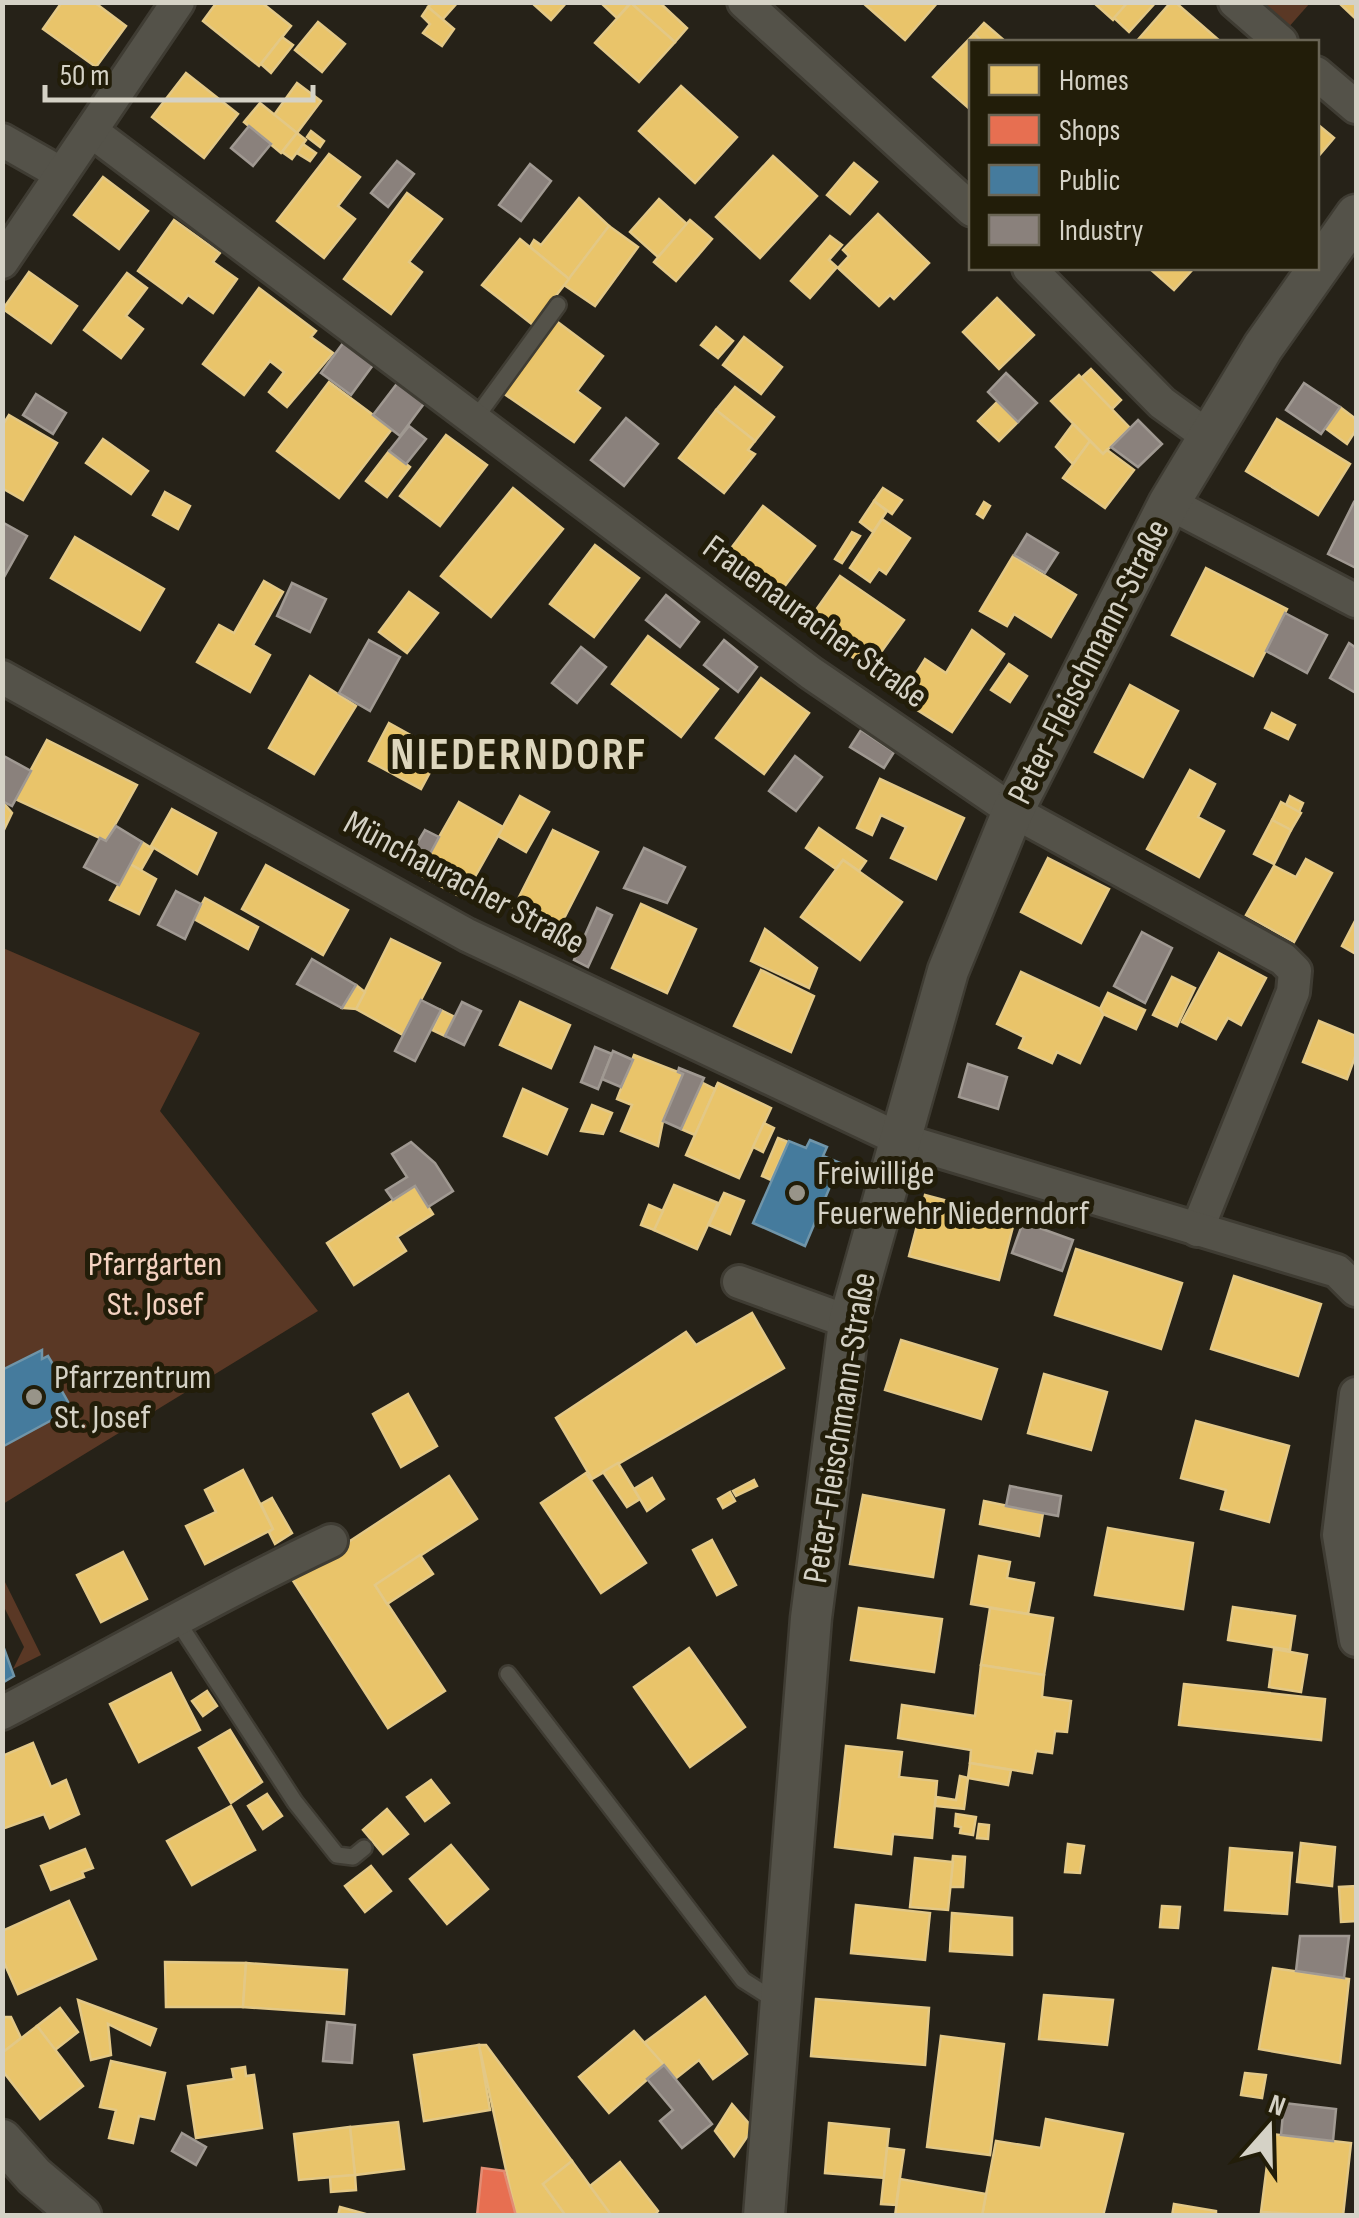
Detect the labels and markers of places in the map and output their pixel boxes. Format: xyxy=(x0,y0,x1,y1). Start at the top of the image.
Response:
place label: Freiwillige Feuerwehr Niederndorf xyxy=(817,1152,1090,1235)
marker: Freiwillige Feuerwehr Niederndorf xyxy=(786,1182,808,1204)
place label: Pfarrzentrum St. Josef xyxy=(54,1356,212,1439)
marker: Pfarrzentrum St. Josef xyxy=(23,1386,45,1408)

